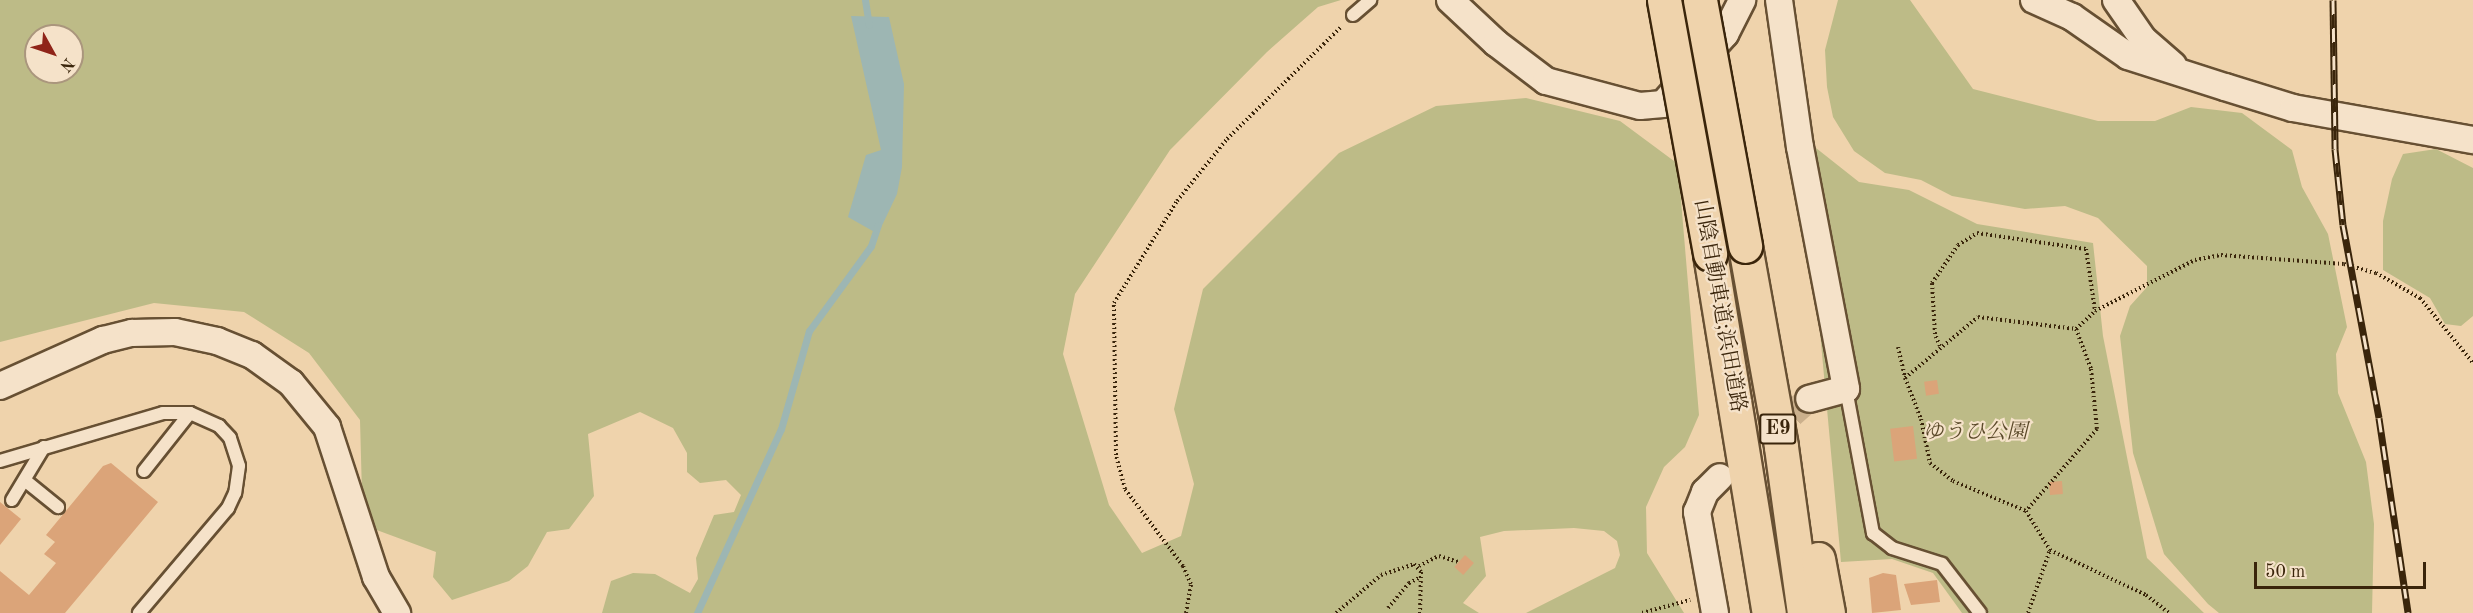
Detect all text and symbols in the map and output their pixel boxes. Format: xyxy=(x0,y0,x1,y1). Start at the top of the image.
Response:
north arrow xyxy=(24,24,84,84)
text: N xyxy=(56,54,76,74)
street label: 山陰自動車道;浜田道路 xyxy=(1688,198,1750,414)
road number: E9 xyxy=(1758,412,1798,446)
park label: ゆうひ公園 xyxy=(1923,420,2027,446)
scale bar xyxy=(2257,550,2430,588)
text: 50 m xyxy=(2265,563,2305,581)

